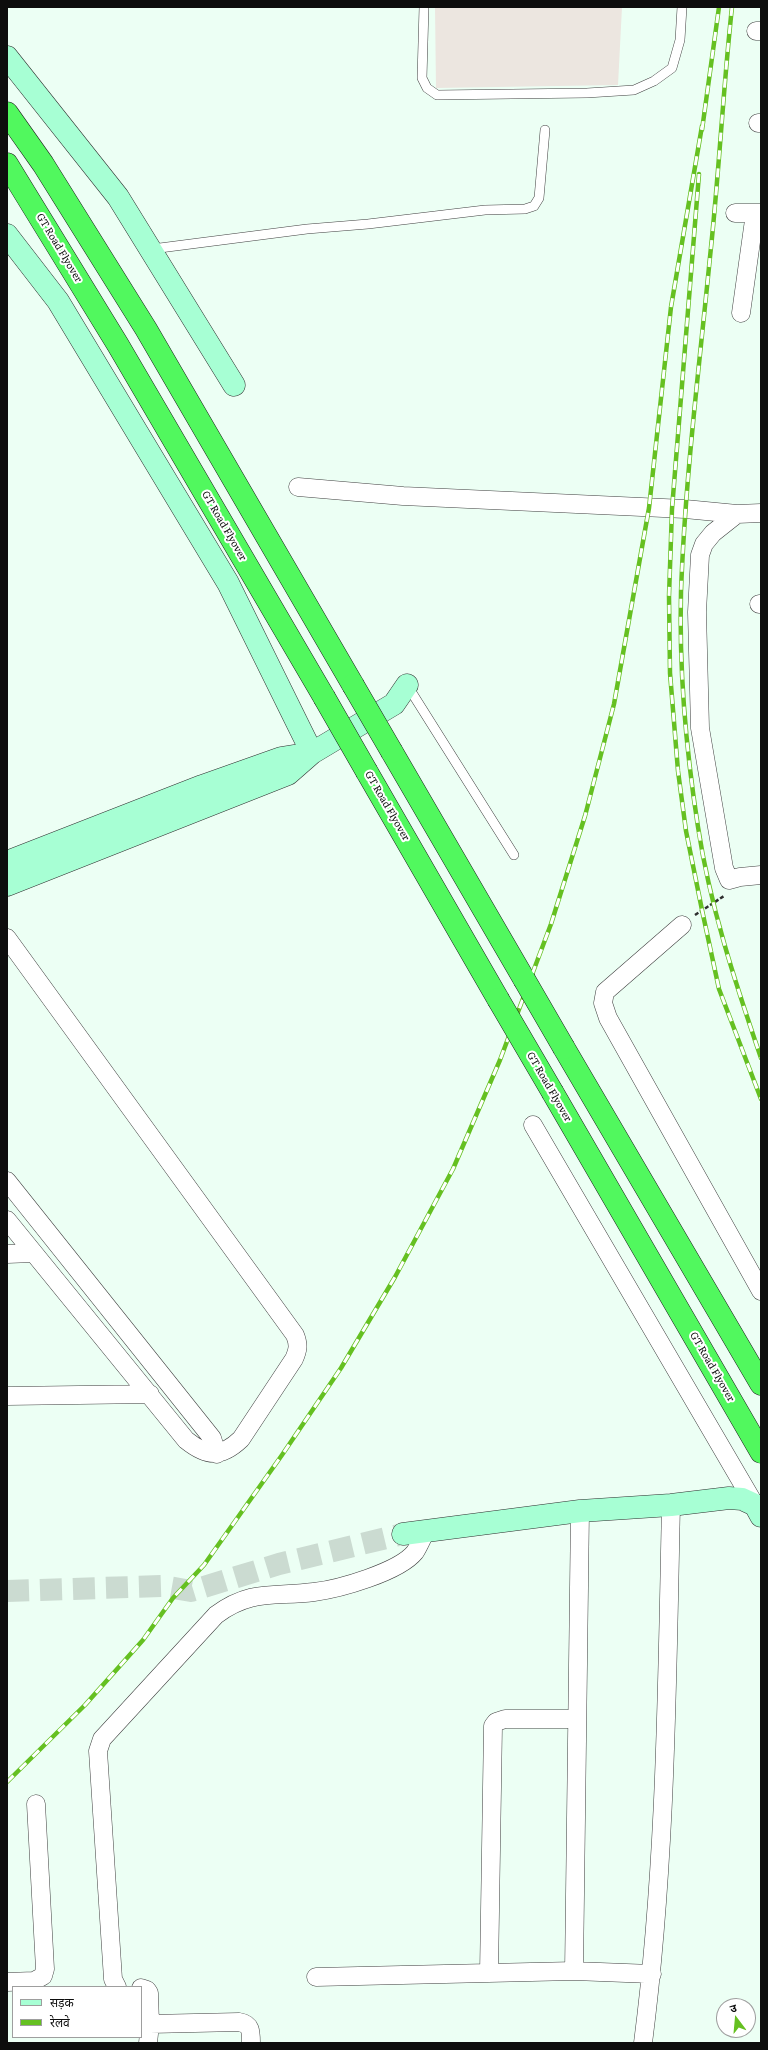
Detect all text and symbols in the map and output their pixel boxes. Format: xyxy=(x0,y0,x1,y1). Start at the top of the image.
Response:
street label: GT Road Flyover xyxy=(34,211,84,285)
street label: GT Road Flyover xyxy=(199,489,249,563)
street label: GT Road Flyover xyxy=(362,769,412,843)
street label: GT Road Flyover xyxy=(524,1050,574,1124)
street label: GT Road Flyover xyxy=(687,1330,737,1404)
legend xyxy=(12,1986,142,2038)
text: सड़क xyxy=(50,1993,74,2011)
north arrow xyxy=(716,1998,756,2038)
text: उ xyxy=(728,1999,738,2016)
text: रेलवे xyxy=(50,2013,70,2031)

